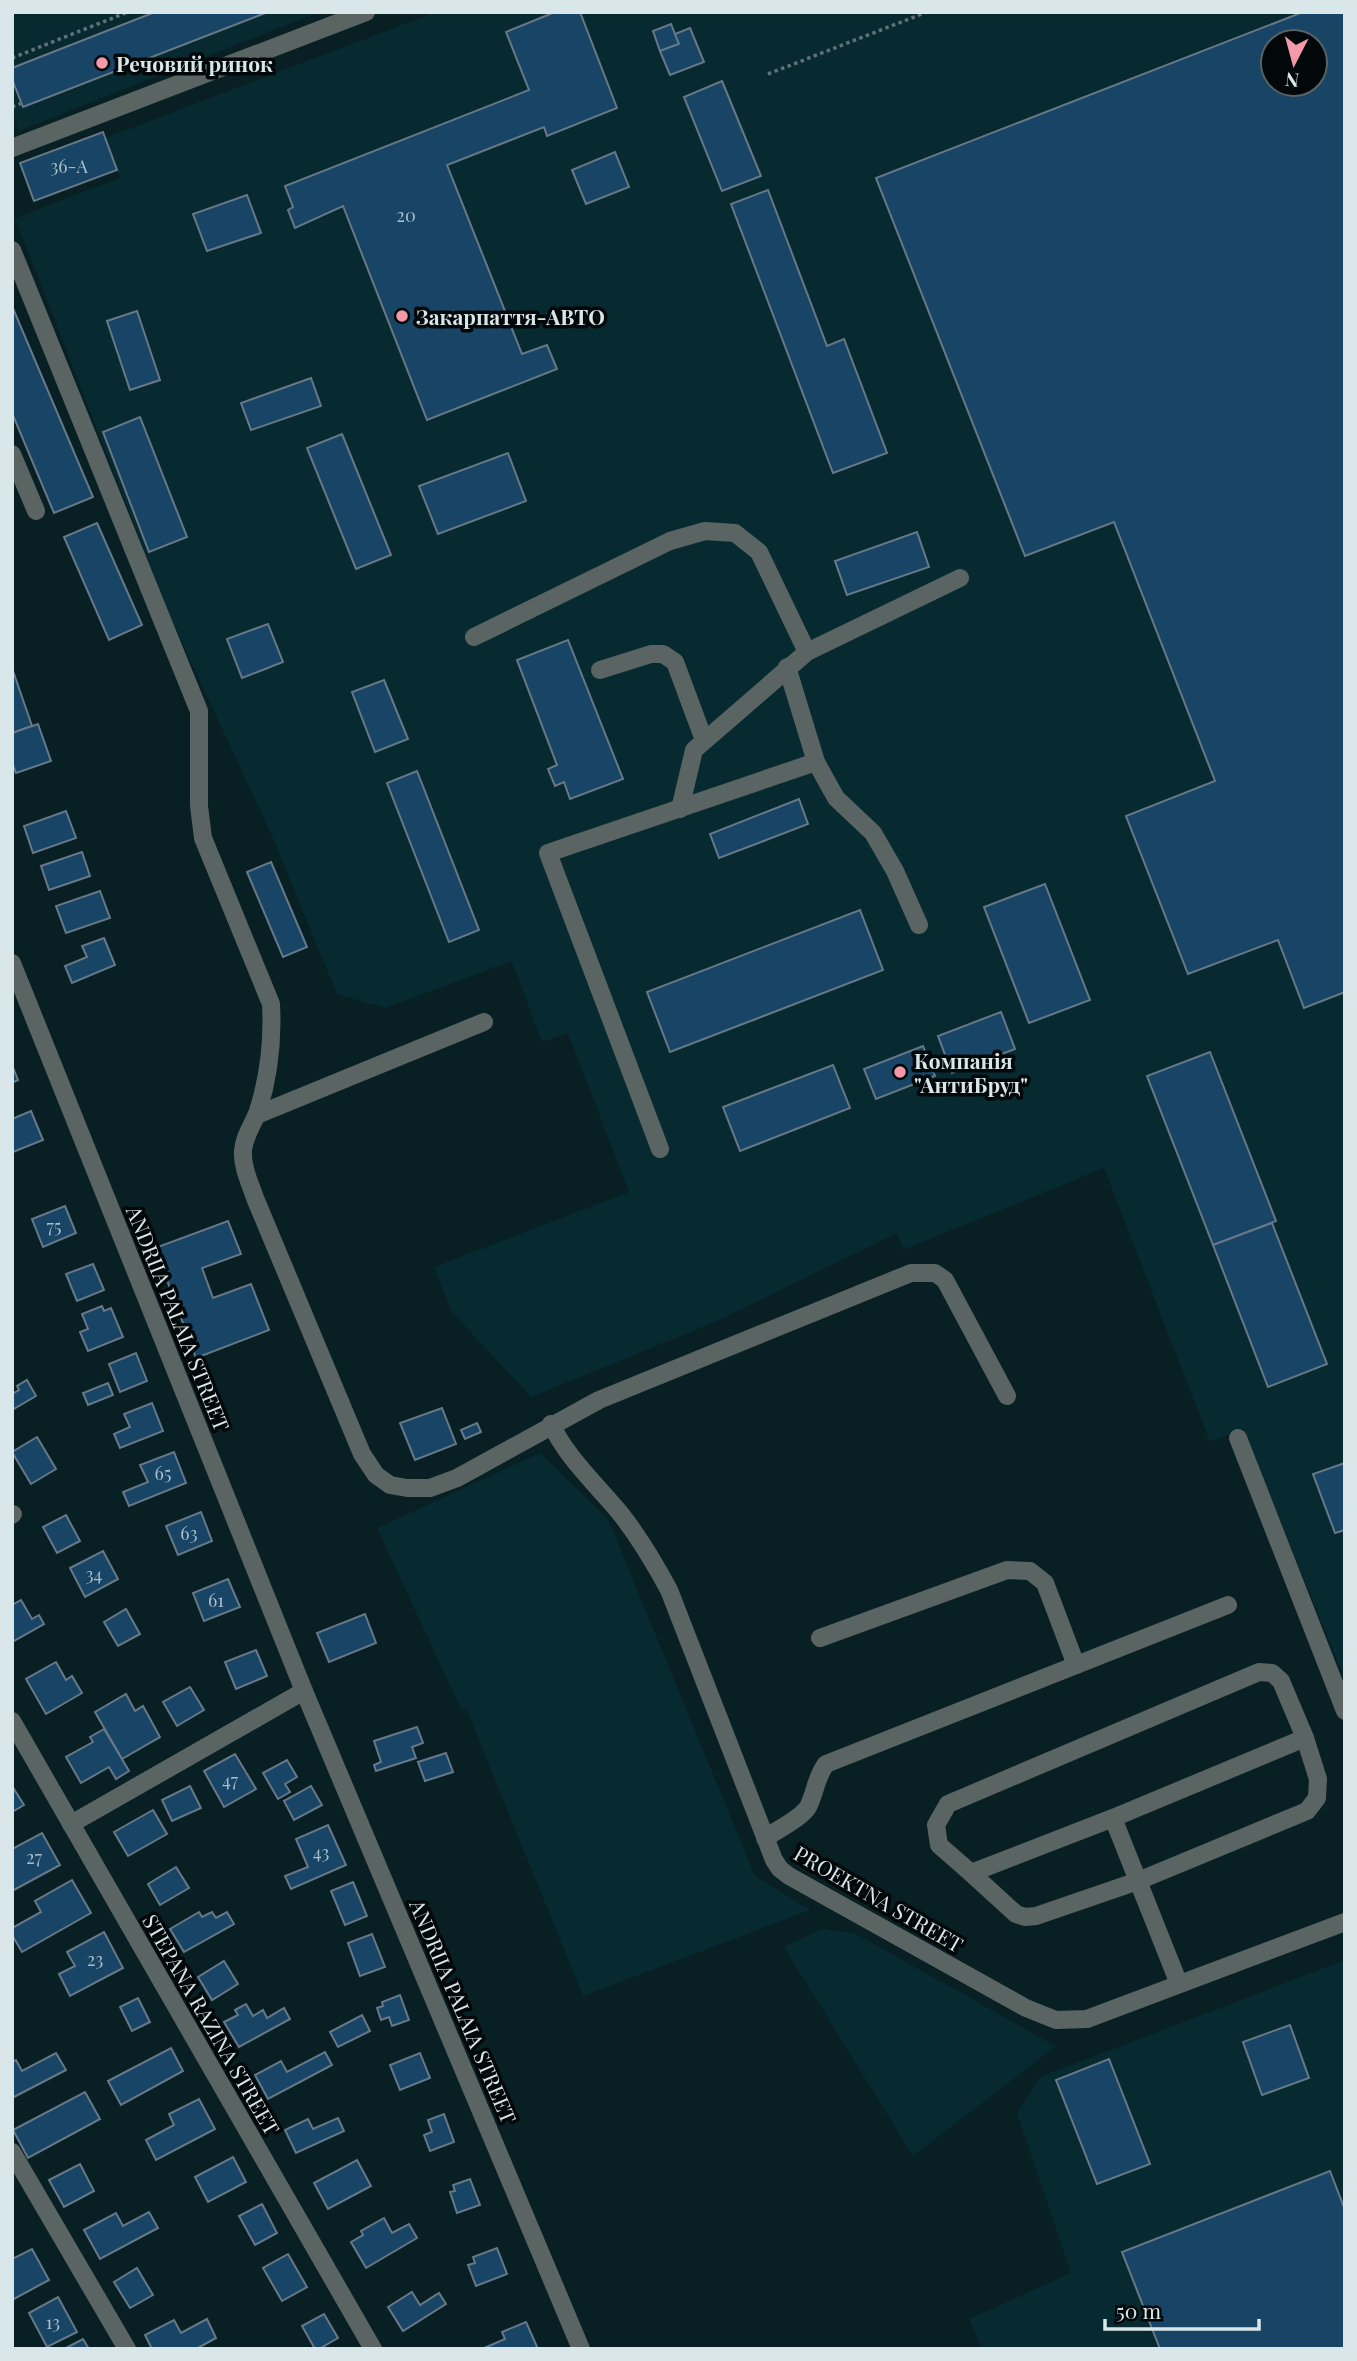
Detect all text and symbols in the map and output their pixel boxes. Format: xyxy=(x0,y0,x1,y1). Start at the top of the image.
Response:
north arrow xyxy=(1259,28,1329,98)
place label: Речовий ринок xyxy=(116,49,273,77)
marker: Речовий ринок xyxy=(94,55,110,71)
text: N xyxy=(1284,67,1300,95)
house number: 36-А xyxy=(50,154,89,178)
house number: 20 xyxy=(396,203,416,227)
place label: Закарпаття-АВТО xyxy=(416,302,605,330)
marker: Закарпаття-АВТО xyxy=(394,308,410,324)
place label: Компанія "АнтиБруд" xyxy=(914,1046,1028,1098)
marker: Компанія "АнтиБруд" xyxy=(892,1064,908,1080)
street label: ANDRIIA PALAIA STREET xyxy=(121,1200,237,1435)
house number: 75 xyxy=(47,1214,61,1238)
house number: 65 xyxy=(155,1461,171,1485)
house number: 63 xyxy=(180,1521,198,1545)
house number: 34 xyxy=(85,1562,103,1586)
house number: 61 xyxy=(208,1588,224,1612)
house number: 47 xyxy=(222,1768,239,1792)
street label: PROEKTNA STREET xyxy=(789,1838,969,1958)
house number: 43 xyxy=(313,1840,329,1864)
house number: 27 xyxy=(26,1845,43,1869)
street label: ANDRIIA PALAIA STREET xyxy=(404,1894,524,2127)
street label: STEPANA RAZINA STREET xyxy=(137,1908,287,2140)
house number: 23 xyxy=(87,1947,103,1971)
scale bar xyxy=(1105,2288,1259,2332)
text: 50 m xyxy=(1116,2296,1162,2324)
house number: 13 xyxy=(46,2310,60,2334)

